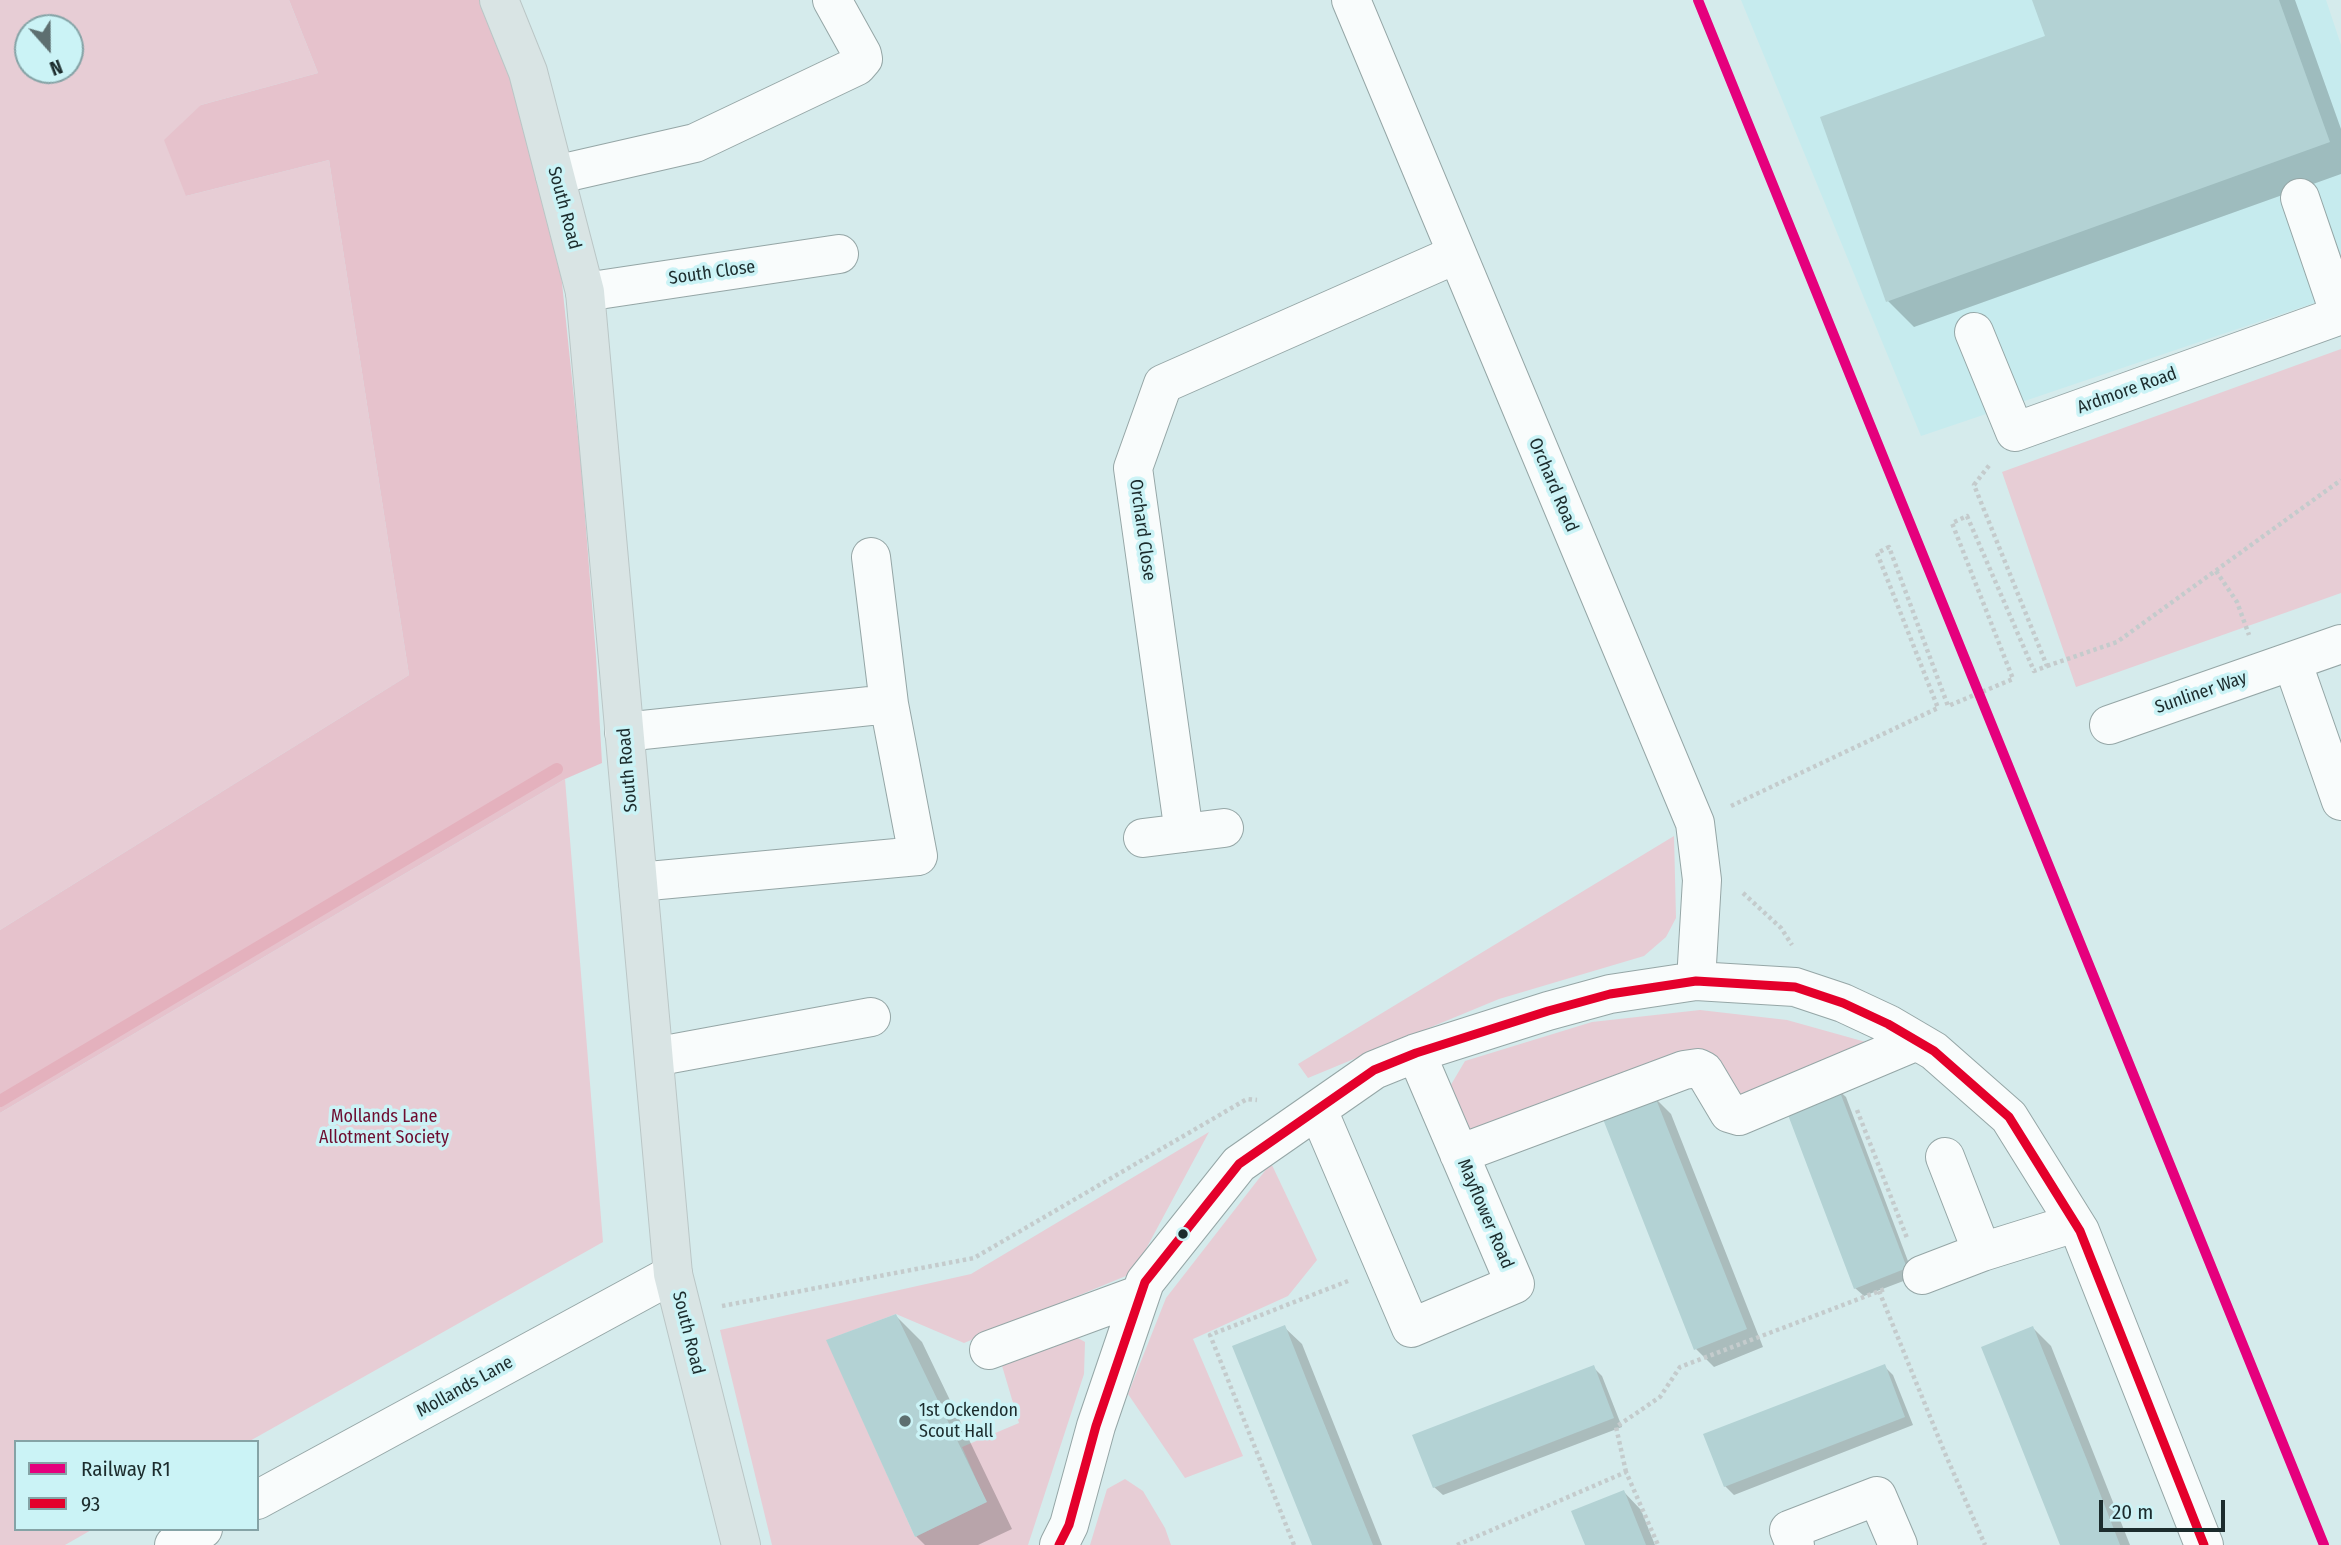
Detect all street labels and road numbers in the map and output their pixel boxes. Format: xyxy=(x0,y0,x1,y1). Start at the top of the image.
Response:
street label: South Road xyxy=(543,164,585,252)
street label: South Close xyxy=(667,256,757,290)
street label: Ardmore Road xyxy=(2074,363,2180,419)
street label: Orchard Road xyxy=(1524,435,1582,535)
street label: Orchard Close xyxy=(1124,478,1160,582)
street label: Sunliner Way xyxy=(2152,667,2250,719)
street label: South Road xyxy=(614,727,642,813)
street label: Mayflower Road xyxy=(1452,1156,1518,1272)
street label: South Road xyxy=(667,1289,709,1377)
street label: Mollands Lane xyxy=(413,1352,517,1422)

